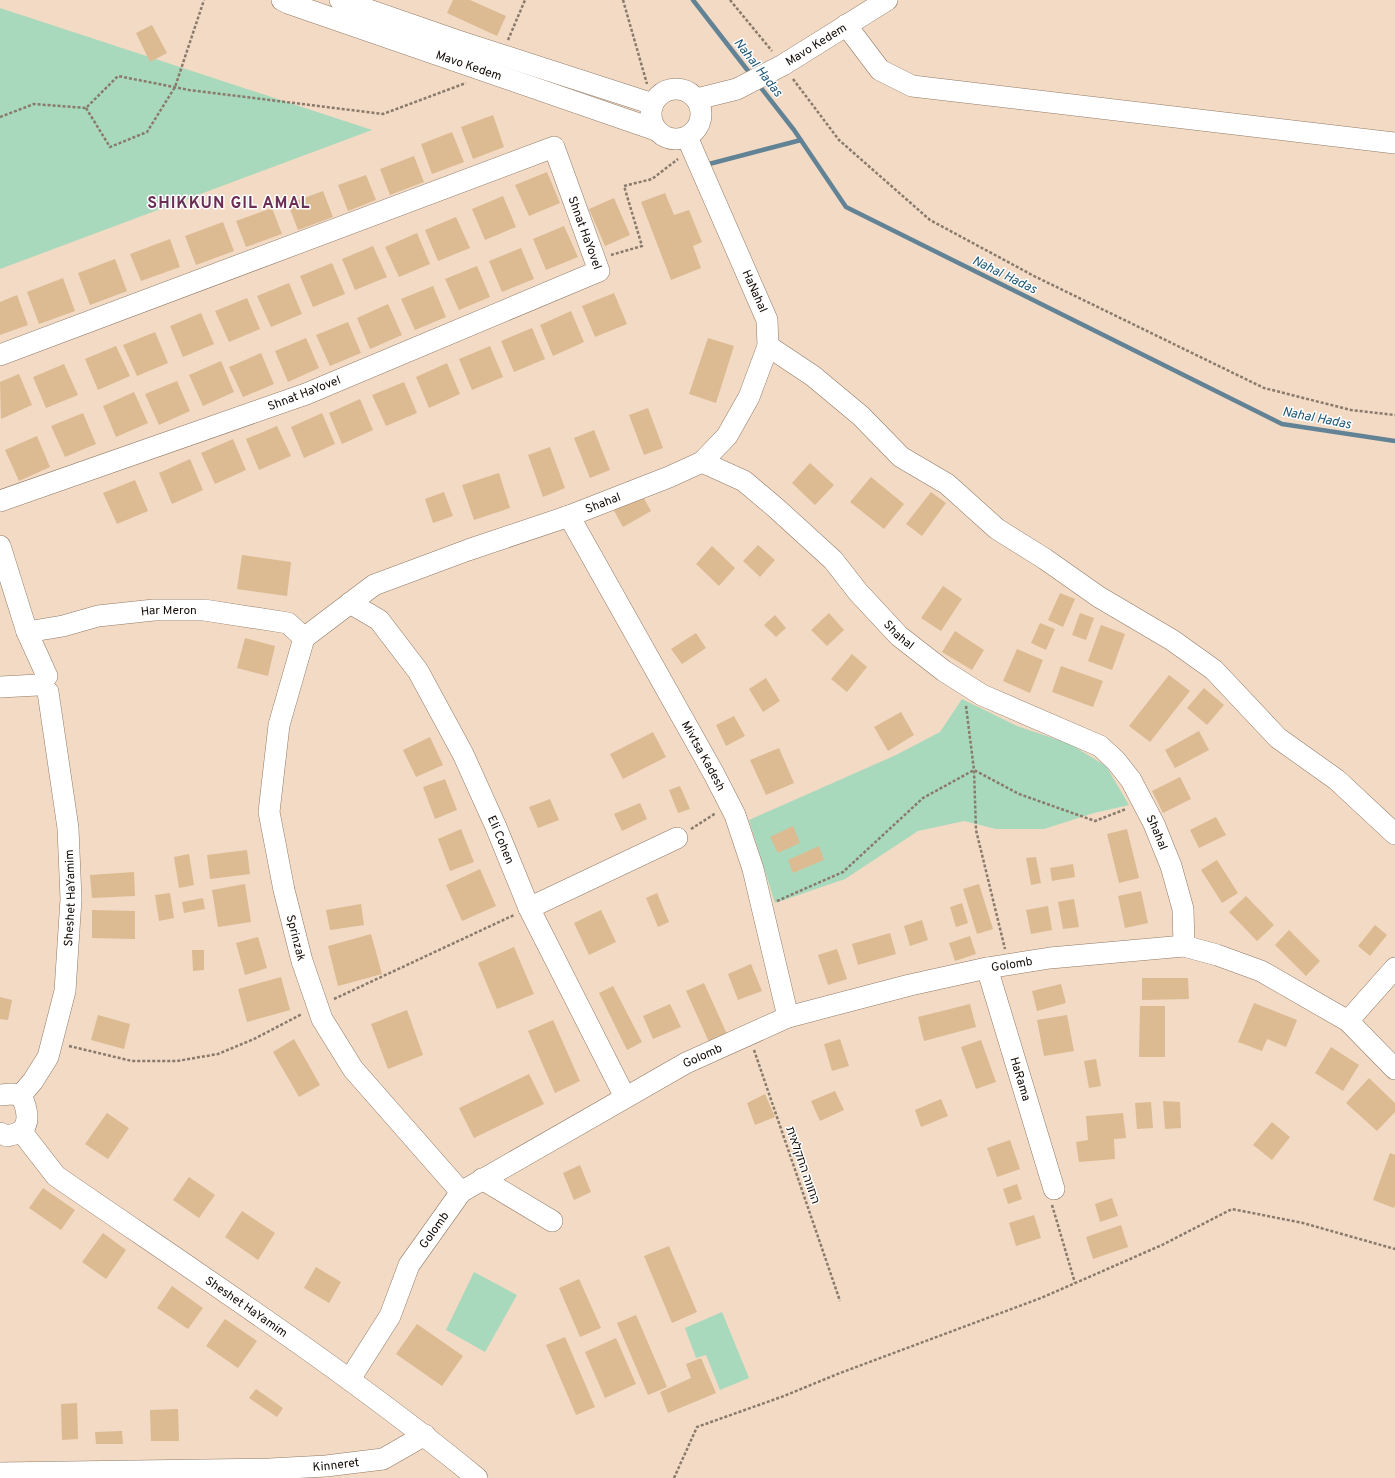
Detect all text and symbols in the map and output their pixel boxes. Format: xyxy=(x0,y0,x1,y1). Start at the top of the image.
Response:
street label: Mavo Kedem xyxy=(783,20,850,70)
water label: Nahal Hadas xyxy=(730,36,785,101)
street label: Mavo Kedem xyxy=(433,48,504,85)
district label: SHIKKUN GIL AMAL xyxy=(147,194,311,214)
street label: Shnat HaYovel xyxy=(564,194,605,272)
water label: Nahal Hadas xyxy=(969,253,1039,298)
street label: HaNahal xyxy=(738,268,771,315)
street label: Shnat HaYovel xyxy=(266,373,343,415)
water label: Nahal Hadas xyxy=(1281,404,1353,434)
street label: Shahal xyxy=(583,490,623,518)
street label: Har Meron xyxy=(140,603,197,620)
street label: Shahal xyxy=(879,617,917,654)
street label: Mivtsa Kadesh xyxy=(677,718,728,794)
street label: Shahal xyxy=(1142,812,1171,853)
street label: Eli Cohen xyxy=(483,813,517,867)
street label: Sheshet HaYamim xyxy=(61,849,80,947)
street label: Sprinzak xyxy=(282,913,309,963)
street label: Golomb xyxy=(990,954,1034,976)
street label: Golomb xyxy=(680,1041,725,1072)
street label: HaRama xyxy=(1005,1055,1034,1103)
street label: החווה החקלאית xyxy=(781,1124,823,1206)
street label: Golomb xyxy=(416,1209,453,1252)
street label: Sheshet HaYamim xyxy=(201,1273,290,1342)
street label: Kinneret xyxy=(312,1455,360,1476)

